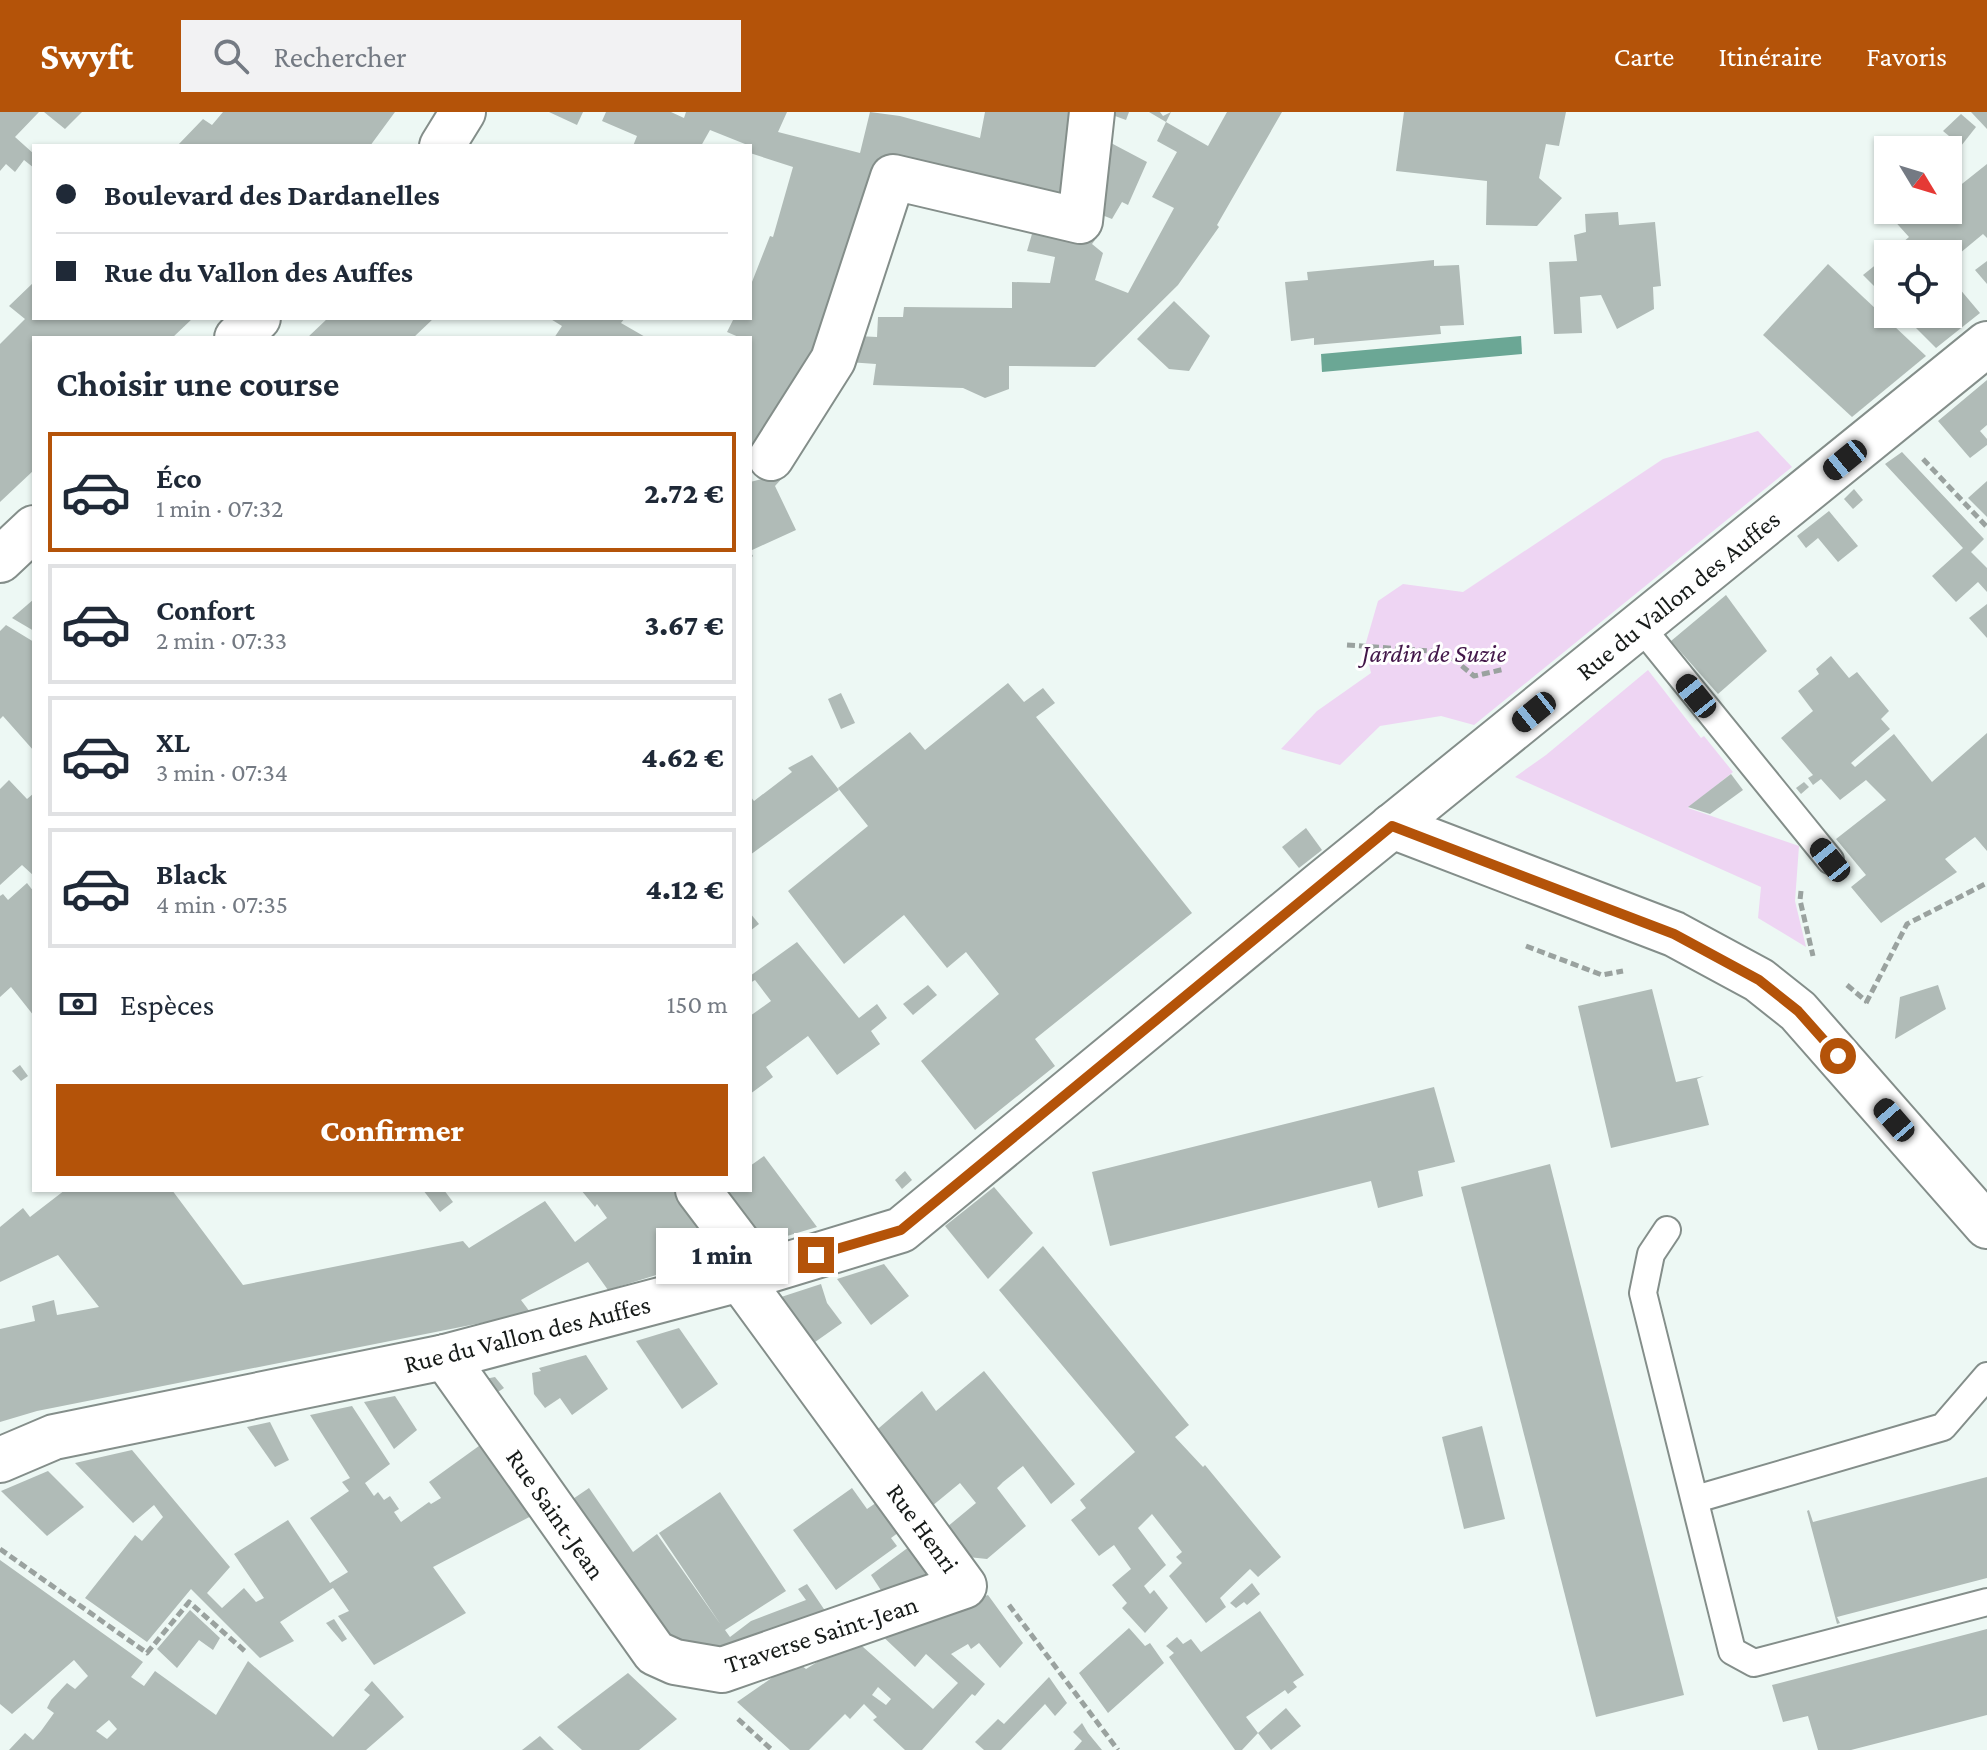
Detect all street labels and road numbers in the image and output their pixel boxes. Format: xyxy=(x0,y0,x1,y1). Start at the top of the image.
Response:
street label: Rue du Vallon des Auffes xyxy=(1571,505,1786,686)
street label: Rue du Vallon des Auffes xyxy=(401,1290,653,1379)
street label: Rue Saint-Jean xyxy=(500,1444,611,1585)
street label: Rue Henri xyxy=(881,1478,965,1579)
street label: Traverse Saint-Jean xyxy=(721,1590,922,1679)

